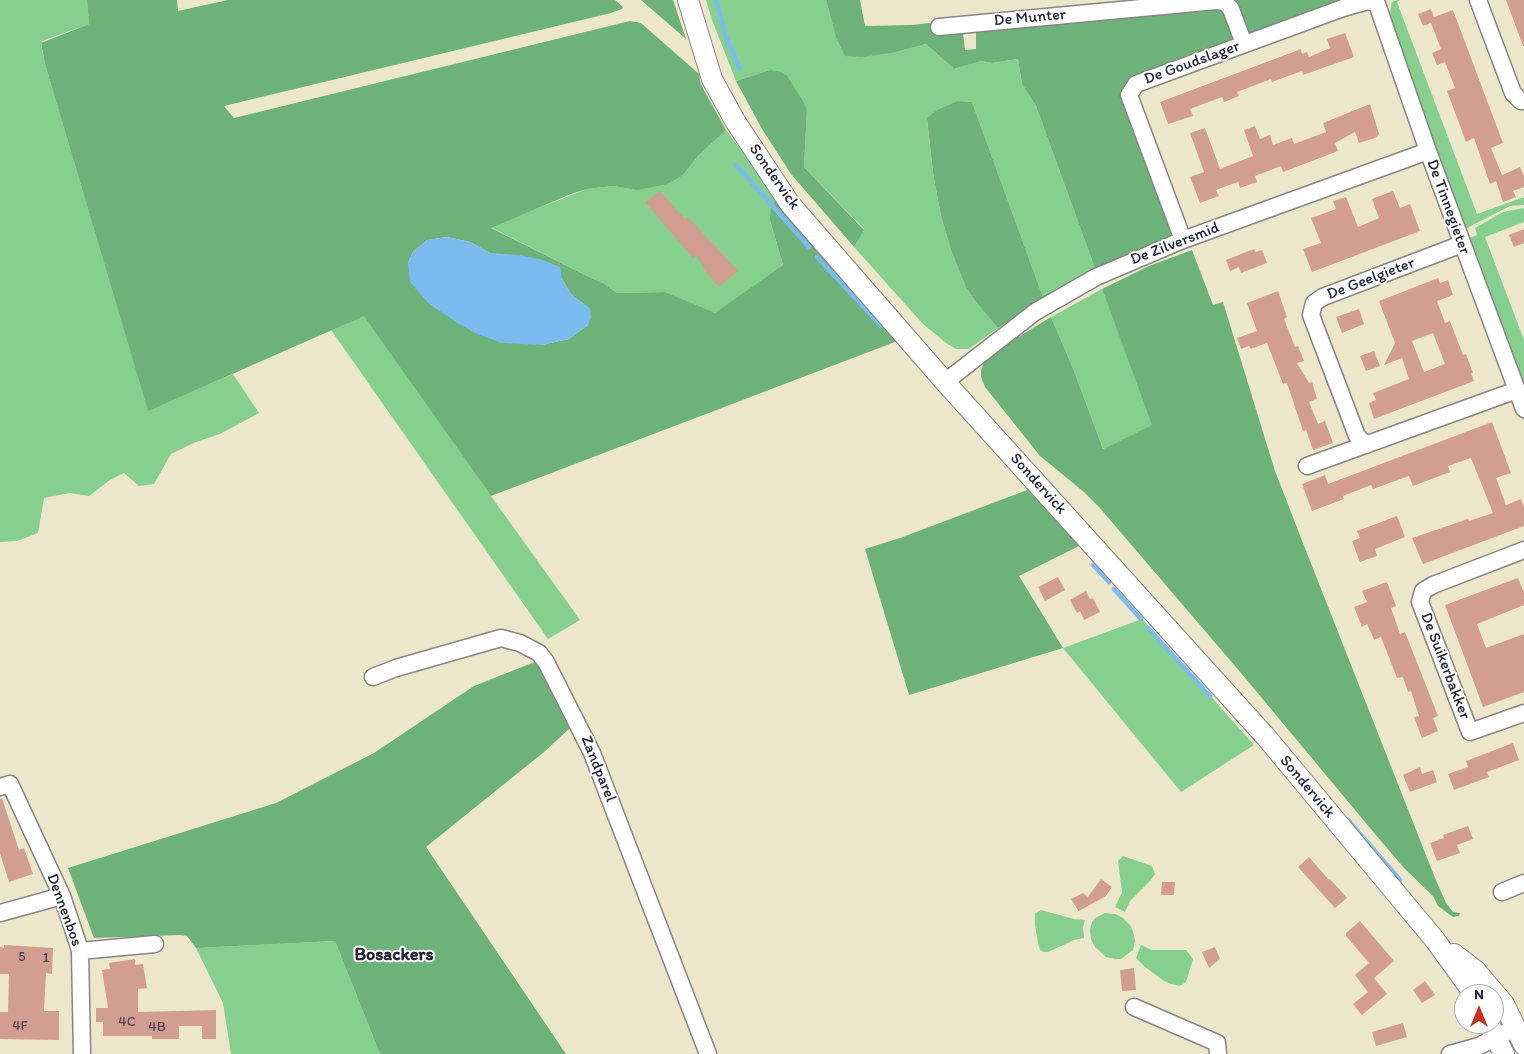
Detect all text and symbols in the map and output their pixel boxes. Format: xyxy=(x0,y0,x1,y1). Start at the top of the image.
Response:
street label: De Munter xyxy=(993,5,1067,31)
street label: De Goudslager xyxy=(1142,37,1242,89)
street label: Sondervick xyxy=(744,140,804,214)
street label: De Tinnegieter xyxy=(1422,157,1474,257)
street label: De Zilversmid xyxy=(1128,218,1222,270)
street label: De Geelgieter xyxy=(1324,253,1418,305)
street label: Sondervick xyxy=(1006,449,1070,519)
street label: De Suikerbakker xyxy=(1416,610,1474,722)
street label: Zandparel xyxy=(576,733,620,805)
street label: Sondervick xyxy=(1275,752,1339,822)
street label: Dennenbos xyxy=(42,871,86,949)
district label: Bosackers xyxy=(354,944,434,966)
house number: 5 xyxy=(18,949,26,965)
house number: 1 xyxy=(43,950,49,966)
north arrow xyxy=(1454,984,1504,1034)
text: N xyxy=(1474,986,1484,1003)
house number: 4C xyxy=(118,1014,136,1030)
house number: 4F xyxy=(12,1018,28,1034)
house number: 4B xyxy=(148,1019,166,1035)

